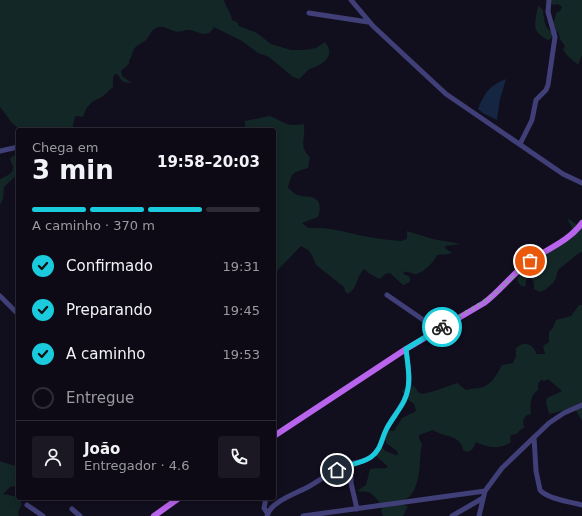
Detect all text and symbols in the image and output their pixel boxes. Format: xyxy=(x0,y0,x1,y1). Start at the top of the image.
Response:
text: Chega em xyxy=(32,140,98,155)
text: 19:58–20:03 xyxy=(157,153,260,171)
text: 3 min xyxy=(32,155,114,185)
text: A caminho · 370 m xyxy=(32,218,155,233)
pin xyxy=(513,244,547,278)
icon: bag xyxy=(519,250,541,272)
icon: check xyxy=(32,255,54,277)
text: Confirmado xyxy=(66,257,153,275)
text: 19:31 xyxy=(223,259,260,274)
icon: check xyxy=(32,299,54,321)
text: Preparando xyxy=(66,301,152,319)
text: 19:45 xyxy=(223,303,260,318)
courier xyxy=(422,307,462,347)
icon: bike xyxy=(431,316,453,338)
icon: check xyxy=(32,343,54,365)
text: A caminho xyxy=(66,345,145,363)
text: 19:53 xyxy=(223,347,260,362)
text: Entregue xyxy=(66,389,134,407)
button: person xyxy=(32,436,74,478)
button: phone xyxy=(218,436,260,478)
text: João xyxy=(84,440,120,458)
pin xyxy=(320,453,354,487)
text: Entregador · 4.6 xyxy=(84,458,189,473)
icon: home xyxy=(326,459,348,481)

